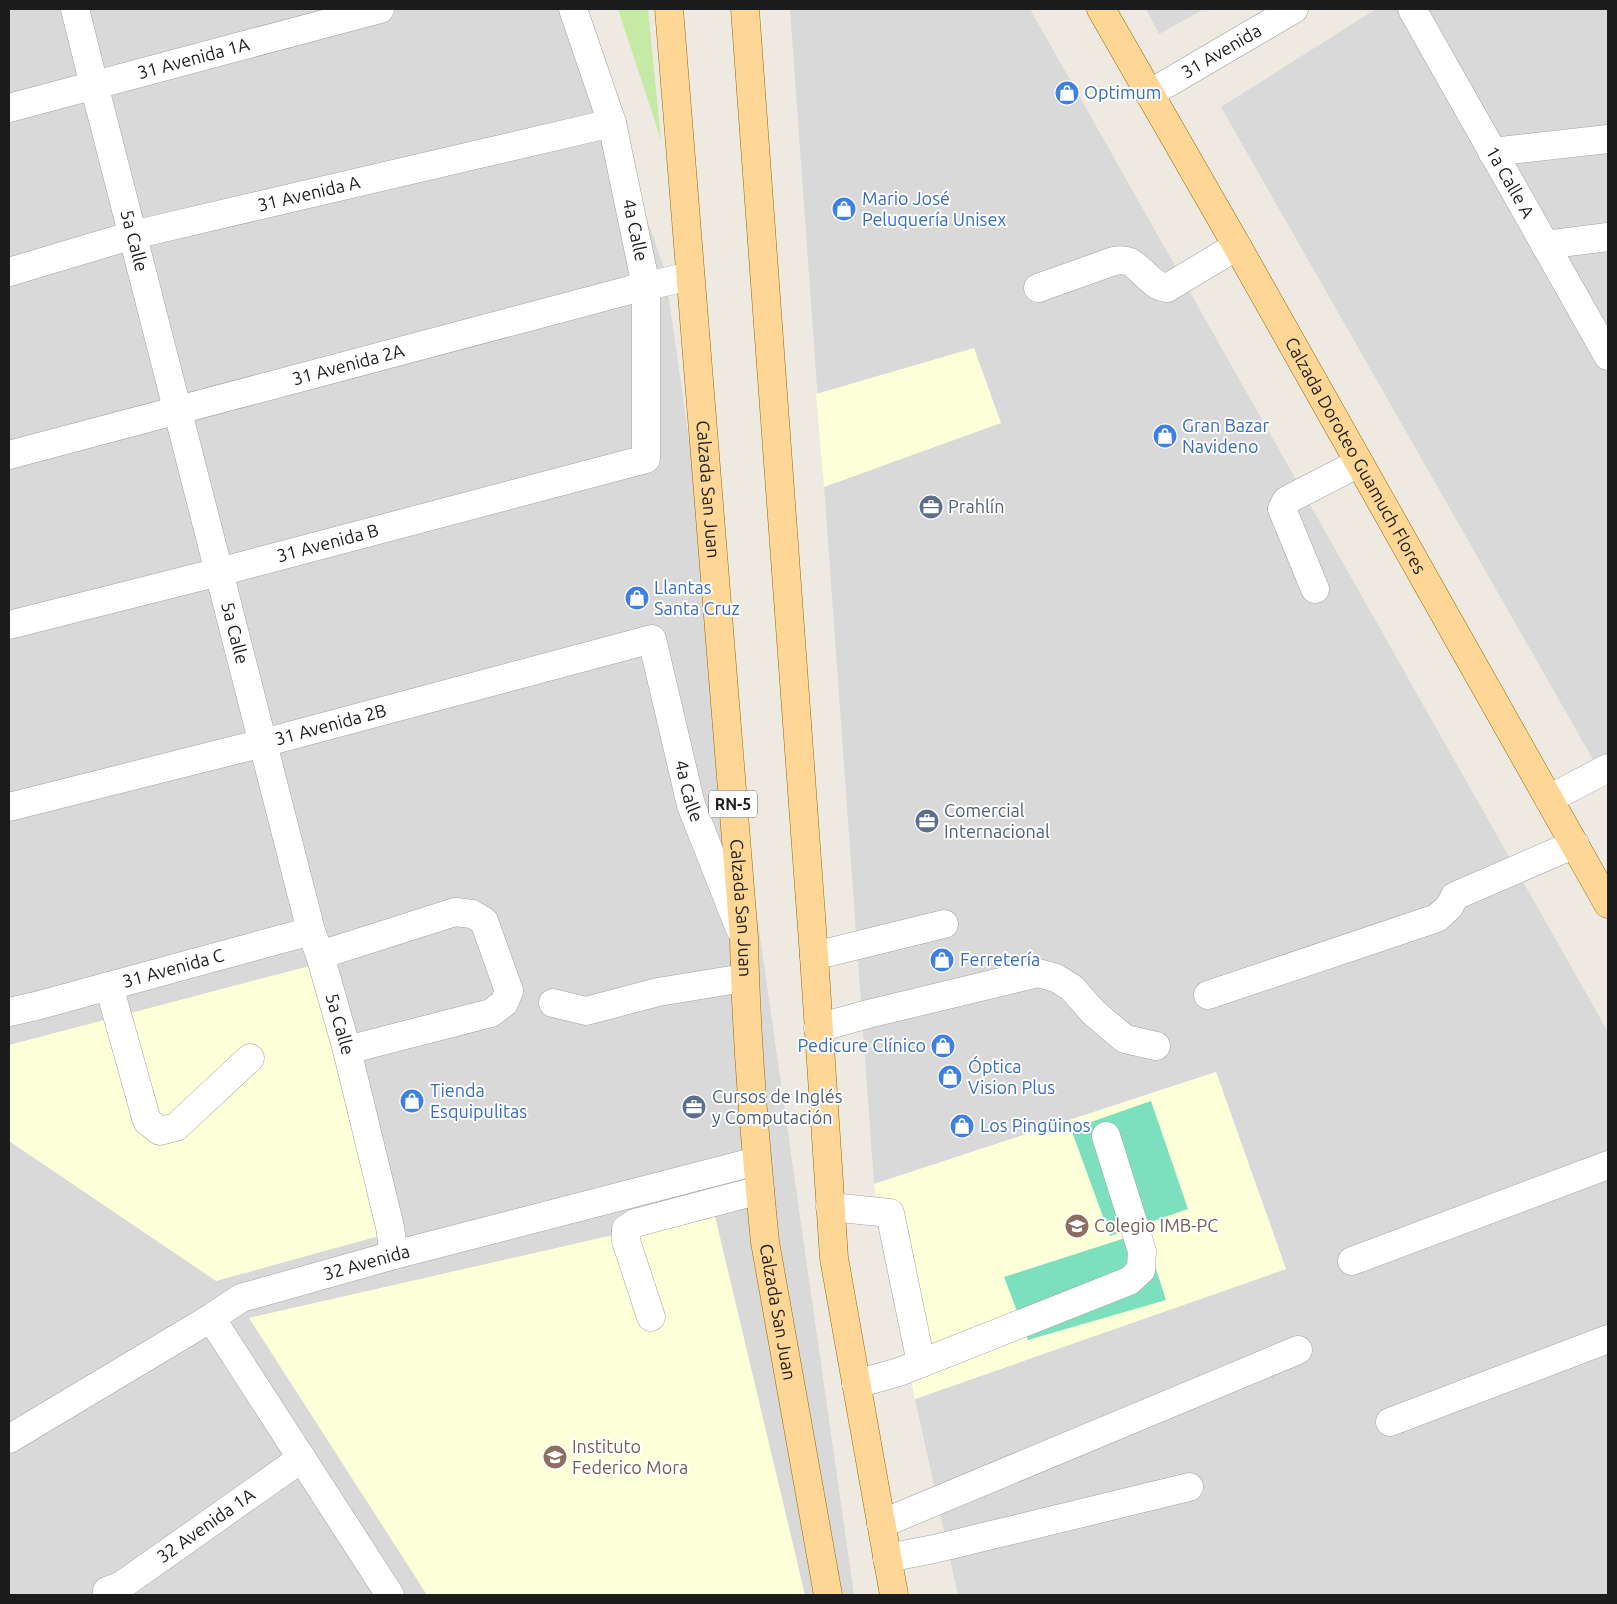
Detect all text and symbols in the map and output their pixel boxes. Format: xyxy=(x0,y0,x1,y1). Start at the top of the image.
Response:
street label: 31 Avenida xyxy=(1177,20,1264,82)
street label: 31 Avenida 1A xyxy=(135,33,252,82)
shop icon: Optimum xyxy=(1054,80,1080,106)
place label: Optimum xyxy=(1084,82,1161,102)
street label: 1a Calle A xyxy=(1483,142,1539,221)
street label: 31 Avenida A xyxy=(255,171,362,215)
place label: Mario José Peluquería Unisex xyxy=(862,188,1006,229)
shop icon: Mario José Peluquería Unisex xyxy=(831,196,857,222)
street label: 4a Calle xyxy=(620,197,652,263)
street label: 5a Calle xyxy=(117,207,153,273)
street label: Calzada Doroteo Guamuch Flores xyxy=(1282,334,1431,577)
street label: 31 Avenida 2A xyxy=(290,339,406,388)
place label: Gran Bazar Navideno xyxy=(1182,415,1270,456)
street label: Calzada San Juan xyxy=(693,420,724,559)
shop icon: Gran Bazar Navideno xyxy=(1152,423,1178,449)
office icon: Prahlín xyxy=(918,494,944,520)
place label: Prahlín xyxy=(948,496,1004,516)
street label: 31 Avenida B xyxy=(274,519,381,565)
place label: Llantas Santa Cruz xyxy=(654,577,740,618)
shop icon: Llantas Santa Cruz xyxy=(624,585,650,611)
street label: 5a Calle xyxy=(218,600,253,666)
street label: 31 Avenida 2B xyxy=(272,699,388,748)
street label: 4a Calle xyxy=(672,758,708,825)
road number: RN-5 xyxy=(709,791,757,818)
place label: Comercial Internacional xyxy=(944,800,1050,841)
office icon: Comercial Internacional xyxy=(914,808,940,834)
street label: Calzada San Juan xyxy=(727,838,756,977)
street label: 31 Avenida C xyxy=(120,944,226,991)
shop icon: Ferretería xyxy=(929,947,955,973)
place label: Ferretería xyxy=(960,949,1040,969)
street label: 5a Calle xyxy=(322,990,359,1057)
shop icon: Pedicure Clínico xyxy=(930,1033,956,1059)
place label: Pedicure Clínico xyxy=(798,1035,926,1055)
place label: Óptica Vision Plus xyxy=(968,1055,1055,1097)
shop icon: Óptica Vision Plus xyxy=(937,1064,963,1090)
place label: Tienda Esquipulitas xyxy=(430,1080,527,1121)
place label: Cursos de Inglés y Computación xyxy=(712,1086,843,1127)
shop icon: Tienda Esquipulitas xyxy=(399,1088,425,1114)
office icon: Cursos de Inglés y Computación xyxy=(681,1094,707,1120)
shop icon: Los Pingüinos xyxy=(949,1113,975,1139)
place label: Los Pingüinos xyxy=(980,1115,1091,1135)
school or university icon: Colegio IMB-PC xyxy=(1064,1213,1090,1239)
place label: Colegio IMB-PC xyxy=(1094,1215,1218,1235)
street label: 32 Avenida xyxy=(321,1240,412,1283)
street label: Calzada San Juan xyxy=(756,1242,800,1382)
place label: Instituto Federico Mora xyxy=(572,1436,688,1477)
school or university icon: Instituto Federico Mora xyxy=(542,1444,568,1470)
street label: 32 Avenida 1A xyxy=(153,1483,258,1566)

